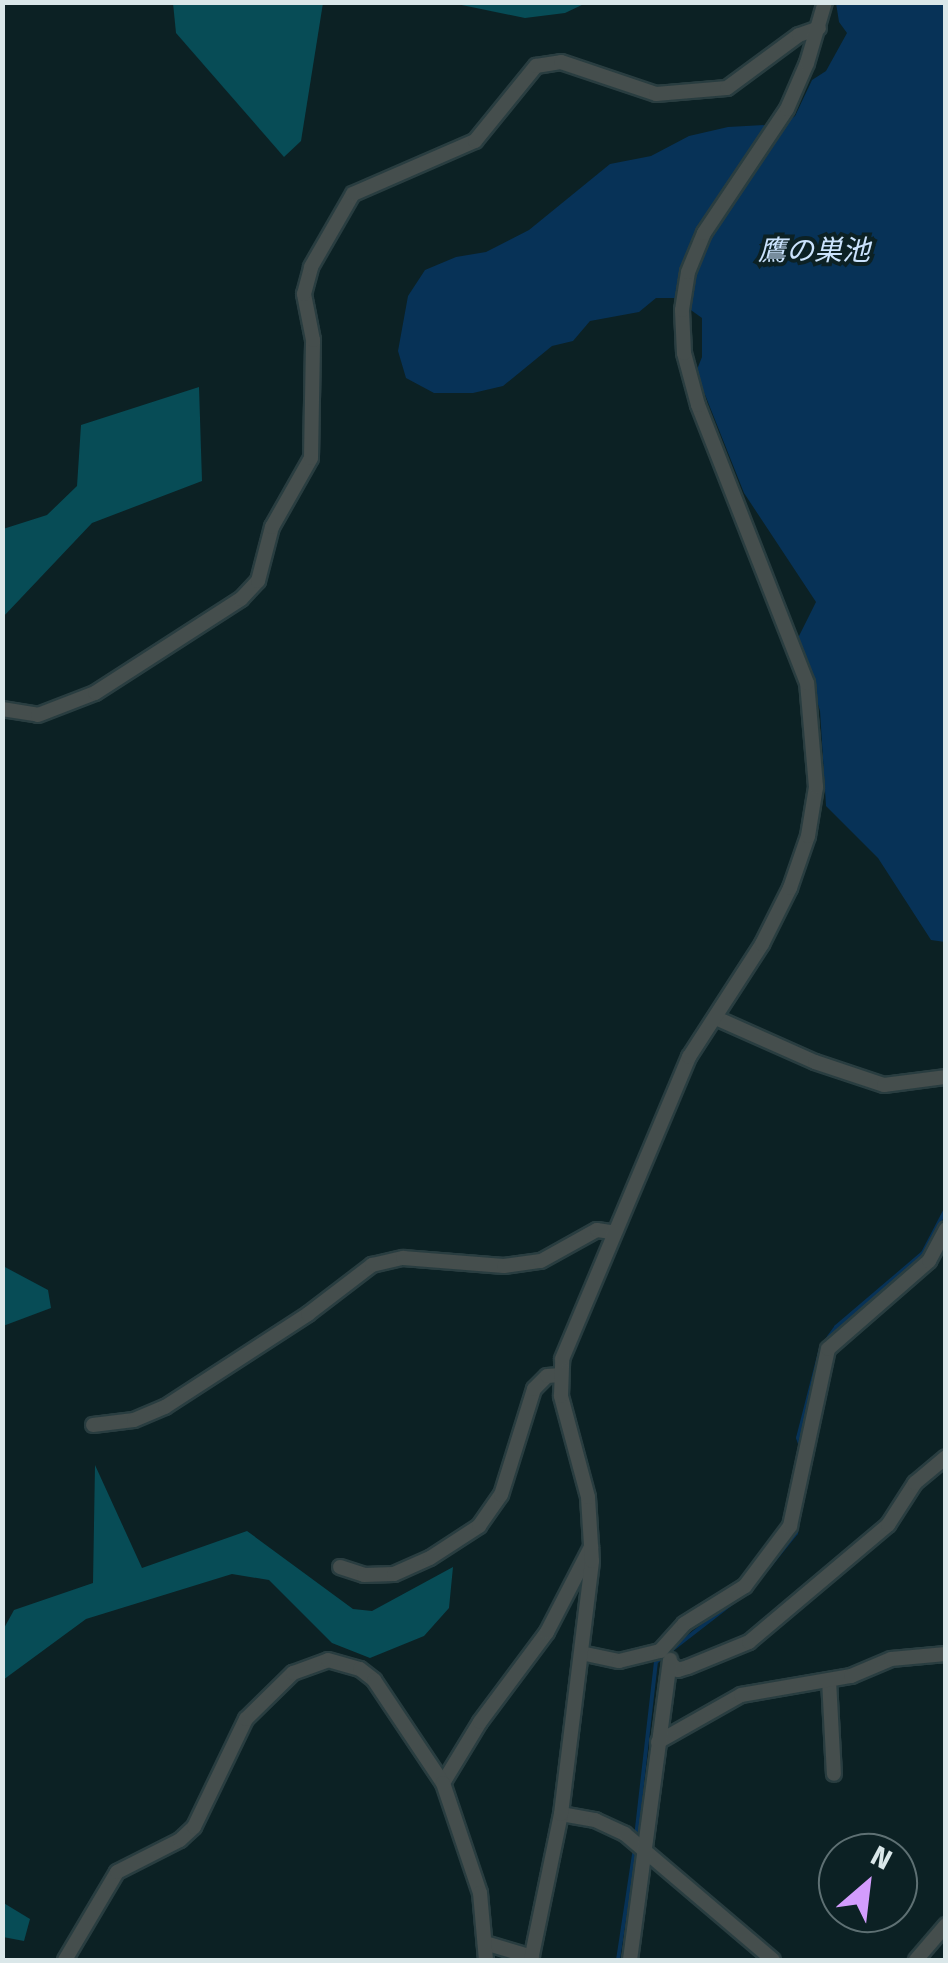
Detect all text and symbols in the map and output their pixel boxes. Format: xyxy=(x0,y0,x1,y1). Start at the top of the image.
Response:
water label: 鷹の巣池 xyxy=(758,234,870,268)
north arrow xyxy=(818,1833,918,1933)
text: N xyxy=(865,1839,897,1877)

